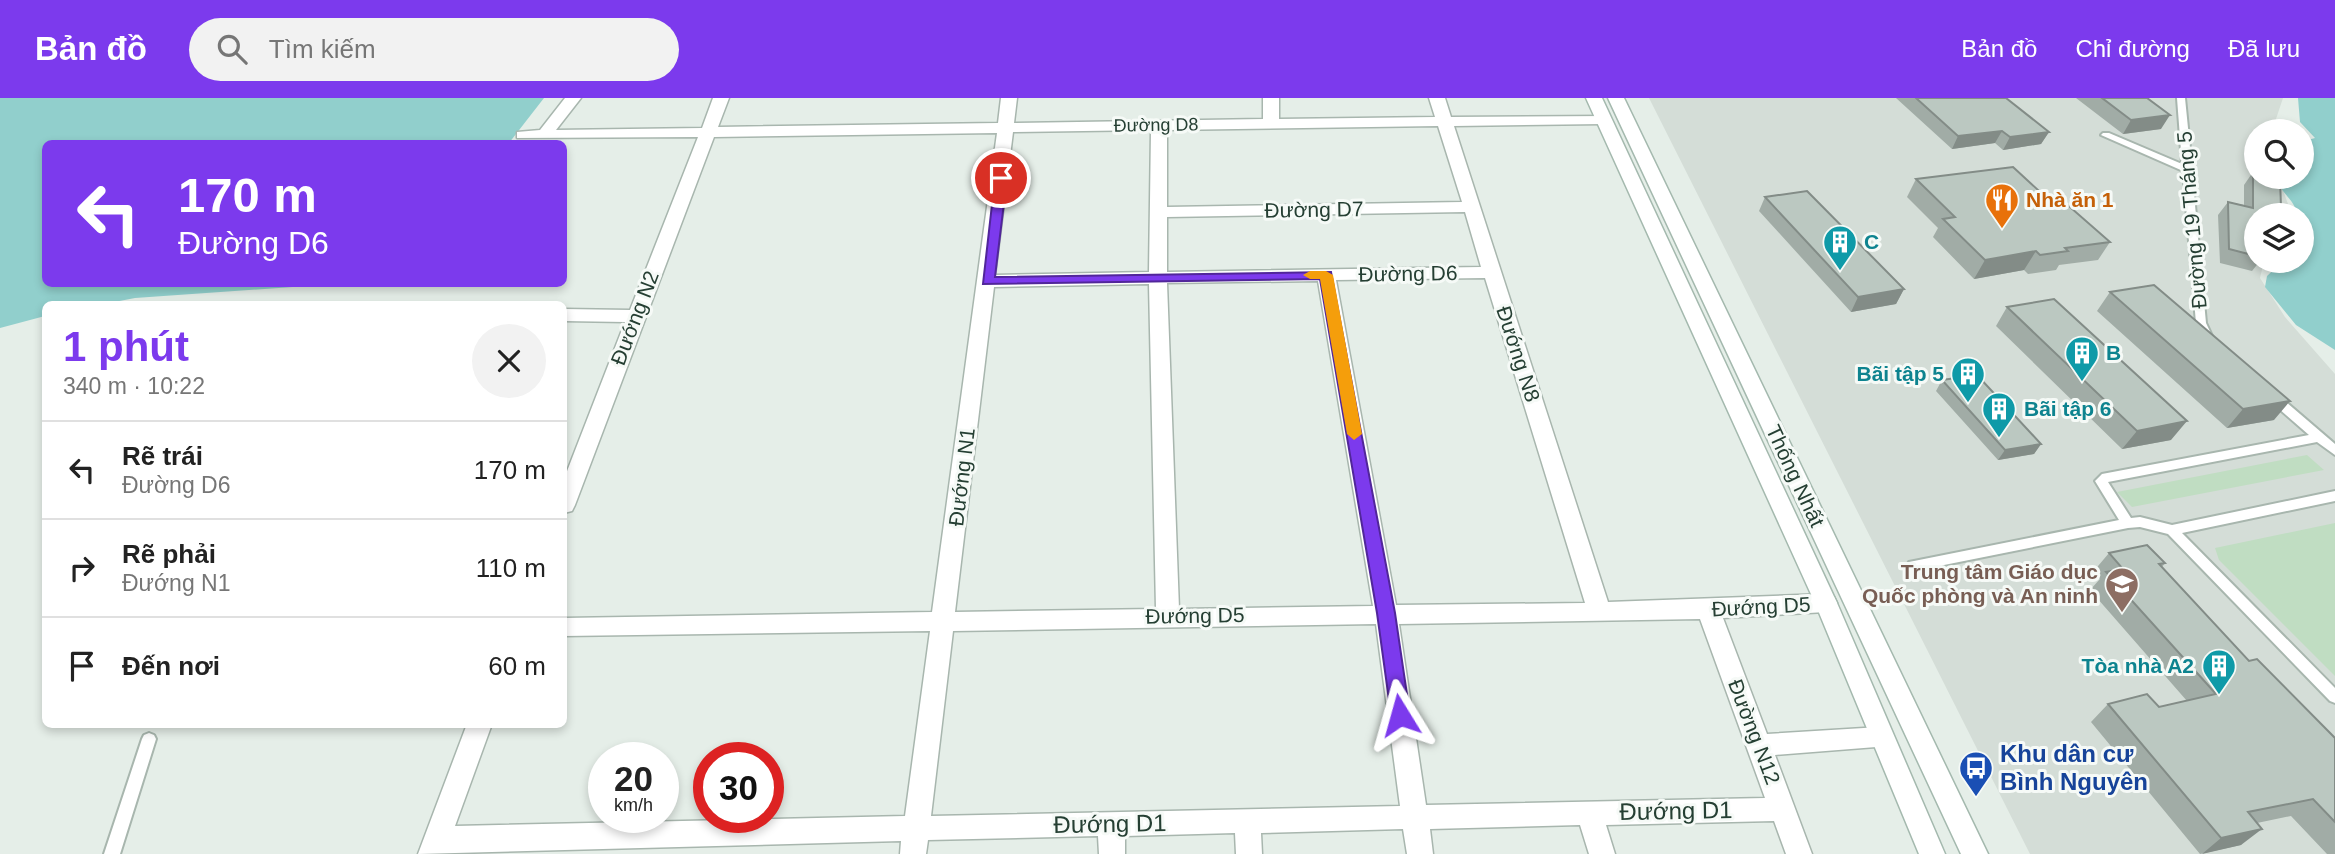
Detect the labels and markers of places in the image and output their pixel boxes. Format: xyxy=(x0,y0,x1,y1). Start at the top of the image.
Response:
pin xyxy=(971,148,1031,208)
restaurant icon: Nhà ăn 1 xyxy=(1983,181,2021,230)
place label: Nhà ăn 1 xyxy=(2026,188,2114,211)
building icon: C xyxy=(1821,223,1859,272)
place label: C xyxy=(1864,230,1879,253)
building icon: B xyxy=(2063,334,2101,383)
place label: B xyxy=(2106,341,2121,364)
building icon: Bãi tập 5 xyxy=(1949,355,1987,404)
place label: Bãi tập 5 xyxy=(1856,362,1944,385)
building icon: Bãi tập 6 xyxy=(1980,390,2018,439)
place label: Bãi tập 6 xyxy=(2024,397,2112,420)
place label: Trung tâm Giáo dục Quốc phòng và An ninh xyxy=(1862,560,2098,607)
school or university icon: Trung tâm Giáo dục Quốc phòng và An ninh xyxy=(2103,565,2141,614)
building icon: Tòa nhà A2 xyxy=(2200,647,2238,696)
place label: Tòa nhà A2 xyxy=(2082,654,2194,677)
place label: Khu dân cư Bình Nguyên xyxy=(2000,740,2148,795)
bus stop icon: Khu dân cư Bình Nguyên xyxy=(1957,749,1995,798)

